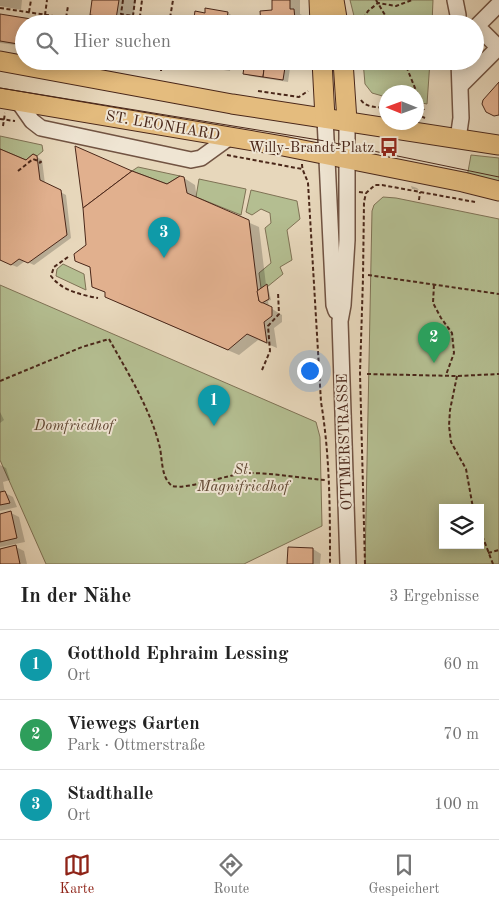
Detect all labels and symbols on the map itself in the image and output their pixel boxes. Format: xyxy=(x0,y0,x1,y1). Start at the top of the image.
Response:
north arrow xyxy=(379,85,424,130)
street label: ST. LEONHARD xyxy=(105,109,221,144)
bus stop icon: Willy-Brandt-Platz xyxy=(378,136,400,158)
place label: Willy-Brandt-Platz xyxy=(249,141,374,156)
pin: 3 xyxy=(148,217,180,258)
pin: 2 xyxy=(418,322,450,363)
your location xyxy=(297,358,323,384)
street label: OTTMERSTRASSE xyxy=(336,373,355,511)
pin: 1 xyxy=(198,385,230,426)
park label: Domfriedhof xyxy=(33,419,116,434)
park label: St. Magnifriedhof xyxy=(196,463,291,495)

